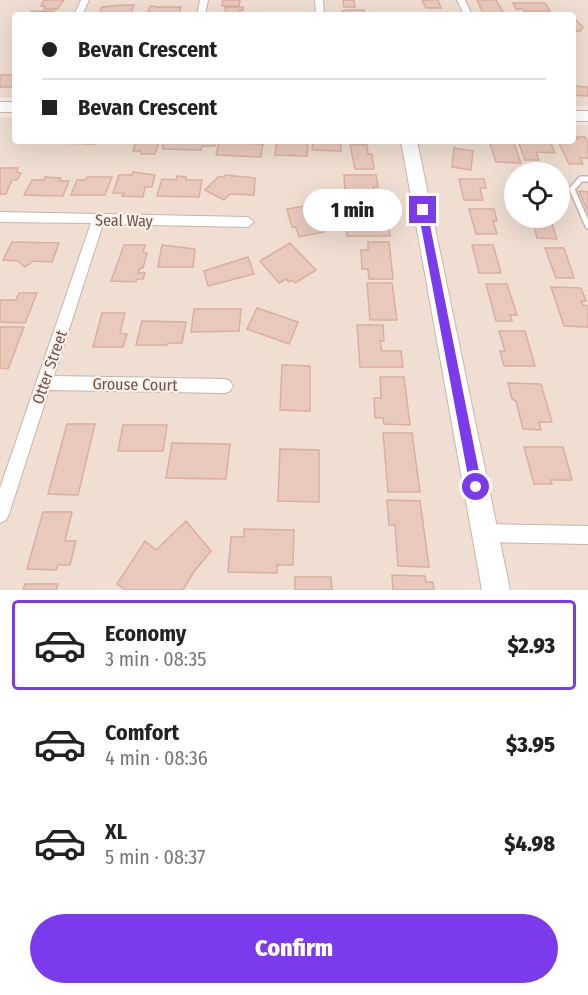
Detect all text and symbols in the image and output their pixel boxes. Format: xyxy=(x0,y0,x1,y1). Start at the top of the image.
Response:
text: Bevan Crescent xyxy=(78,36,217,63)
text: Bevan Crescent xyxy=(78,94,217,121)
map controls xyxy=(504,162,570,228)
button: locate xyxy=(504,162,570,228)
callout: 1 min xyxy=(303,189,402,231)
route end xyxy=(409,196,436,223)
text: 1 min xyxy=(331,198,374,222)
street label: Seal Way xyxy=(95,210,154,231)
street label: Otter Street xyxy=(28,327,71,407)
street label: Grouse Court xyxy=(92,374,178,395)
route start xyxy=(462,473,489,500)
icon: car xyxy=(33,618,87,672)
text: Economy xyxy=(105,620,186,647)
text: $2.93 xyxy=(507,632,555,659)
text: 3 min · 08:35 xyxy=(105,647,206,671)
icon: car xyxy=(33,717,87,771)
text: Comfort xyxy=(105,719,179,746)
text: $3.95 xyxy=(506,731,555,758)
text: 4 min · 08:36 xyxy=(105,746,208,770)
icon: car xyxy=(33,816,87,870)
text: XL xyxy=(105,818,127,845)
text: $4.98 xyxy=(504,830,555,857)
text: 5 min · 08:37 xyxy=(105,845,205,869)
button: Confirm xyxy=(30,914,558,983)

